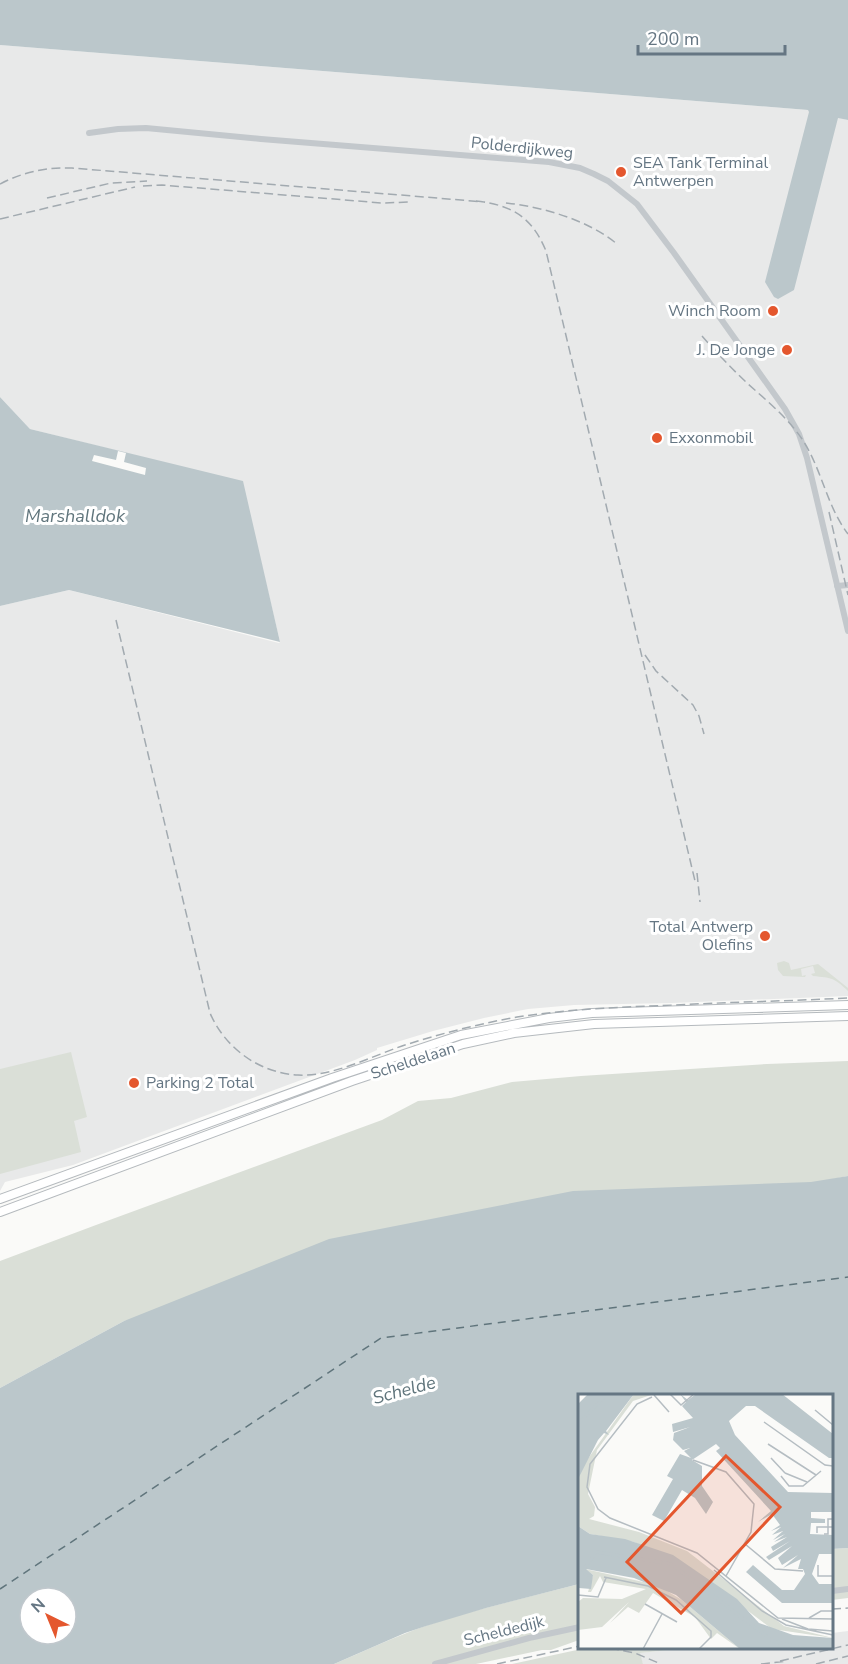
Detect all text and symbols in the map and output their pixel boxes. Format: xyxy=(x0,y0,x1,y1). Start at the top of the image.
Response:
scale bar xyxy=(638,18,785,56)
text: 200 m xyxy=(647,27,699,51)
street label: Polderdijkweg xyxy=(470,132,574,164)
place label: SEA Tank Terminal Antwerpen xyxy=(633,152,768,192)
marker: SEA Tank Terminal Antwerpen xyxy=(614,165,628,179)
place label: Winch Room xyxy=(668,300,761,322)
marker: Winch Room xyxy=(766,304,780,318)
place label: J. De Jonge xyxy=(696,339,775,361)
marker: J. De Jonge xyxy=(780,343,794,357)
place label: Exxonmobil xyxy=(669,427,754,449)
marker: Exxonmobil xyxy=(650,431,664,445)
water label: Marshalldok xyxy=(25,504,126,528)
place label: Total Antwerp Olefins xyxy=(649,916,753,956)
marker: Total Antwerp Olefins xyxy=(758,929,772,943)
street label: Scheldelaan xyxy=(368,1037,458,1085)
place label: Parking 2 Total xyxy=(146,1072,254,1094)
marker: Parking 2 Total xyxy=(127,1076,141,1090)
water label: Schelde xyxy=(370,1370,439,1410)
inset map xyxy=(578,1394,833,1649)
north arrow xyxy=(18,1586,78,1646)
text: N xyxy=(27,1594,50,1618)
street label: Scheldedijk xyxy=(461,1610,547,1652)

